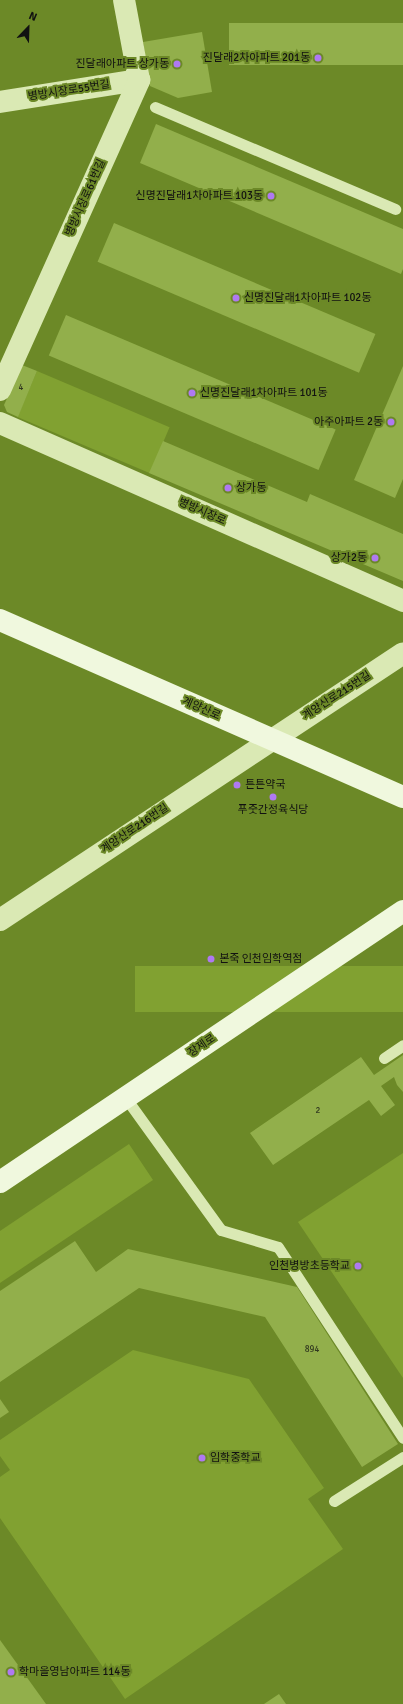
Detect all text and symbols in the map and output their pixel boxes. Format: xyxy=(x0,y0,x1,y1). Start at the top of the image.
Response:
north arrow xyxy=(8,8,48,48)
text: N xyxy=(27,9,39,24)
place label: 진달래2차아파트 201동 xyxy=(203,51,310,65)
marker: 진달래2차아파트 201동 xyxy=(313,53,323,63)
place label: 진달래아파트 상가동 xyxy=(76,57,169,71)
marker: 진달래아파트 상가동 xyxy=(172,59,182,69)
street label: 병방시장로55번길 xyxy=(27,78,111,104)
street label: 병방시장로61번길 xyxy=(63,158,109,238)
place label: 신명진달래1차아파트 103동 xyxy=(136,189,263,203)
marker: 신명진달래1차아파트 103동 xyxy=(266,191,276,201)
place label: 신명진달래1차아파트 102동 xyxy=(244,291,371,305)
marker: 신명진달래1차아파트 102동 xyxy=(231,293,241,303)
house number: 4 xyxy=(19,383,23,393)
place label: 신명진달래1차아파트 101동 xyxy=(200,386,327,400)
marker: 신명진달래1차아파트 101동 xyxy=(187,388,197,398)
place label: 아주아파트 2동 xyxy=(314,415,383,429)
marker: 아주아파트 2동 xyxy=(386,417,396,427)
place label: 상가동 xyxy=(236,481,266,495)
marker: 상가동 xyxy=(223,483,233,493)
street label: 병방시장로 xyxy=(176,496,228,528)
place label: 상가2동 xyxy=(331,551,367,565)
marker: 상가2동 xyxy=(370,553,380,563)
street label: 계양산로215번길 xyxy=(300,669,374,723)
street label: 계양산로 xyxy=(180,695,222,723)
place label: 튼튼약국 xyxy=(245,778,285,792)
marker: 튼튼약국 xyxy=(232,780,242,790)
marker: 푸줏간정육식당 xyxy=(268,792,278,802)
street label: 계양산로216번길 xyxy=(99,802,171,856)
place label: 푸줏간정육식당 xyxy=(238,803,308,817)
place label: 본죽 인천임학역점 xyxy=(219,952,302,966)
marker: 본죽 인천임학역점 xyxy=(206,954,216,964)
street label: 장제로 xyxy=(186,1032,218,1060)
house number: 2 xyxy=(316,1106,320,1116)
place label: 인천병방초등학교 xyxy=(269,1259,350,1273)
marker: 인천병방초등학교 xyxy=(353,1261,363,1271)
house number: 894 xyxy=(305,1345,319,1355)
place label: 임학중학교 xyxy=(210,1451,261,1465)
marker: 임학중학교 xyxy=(197,1453,207,1463)
place label: 학마을영남아파트 114동 xyxy=(19,1665,130,1679)
marker: 학마을영남아파트 114동 xyxy=(6,1667,16,1677)

